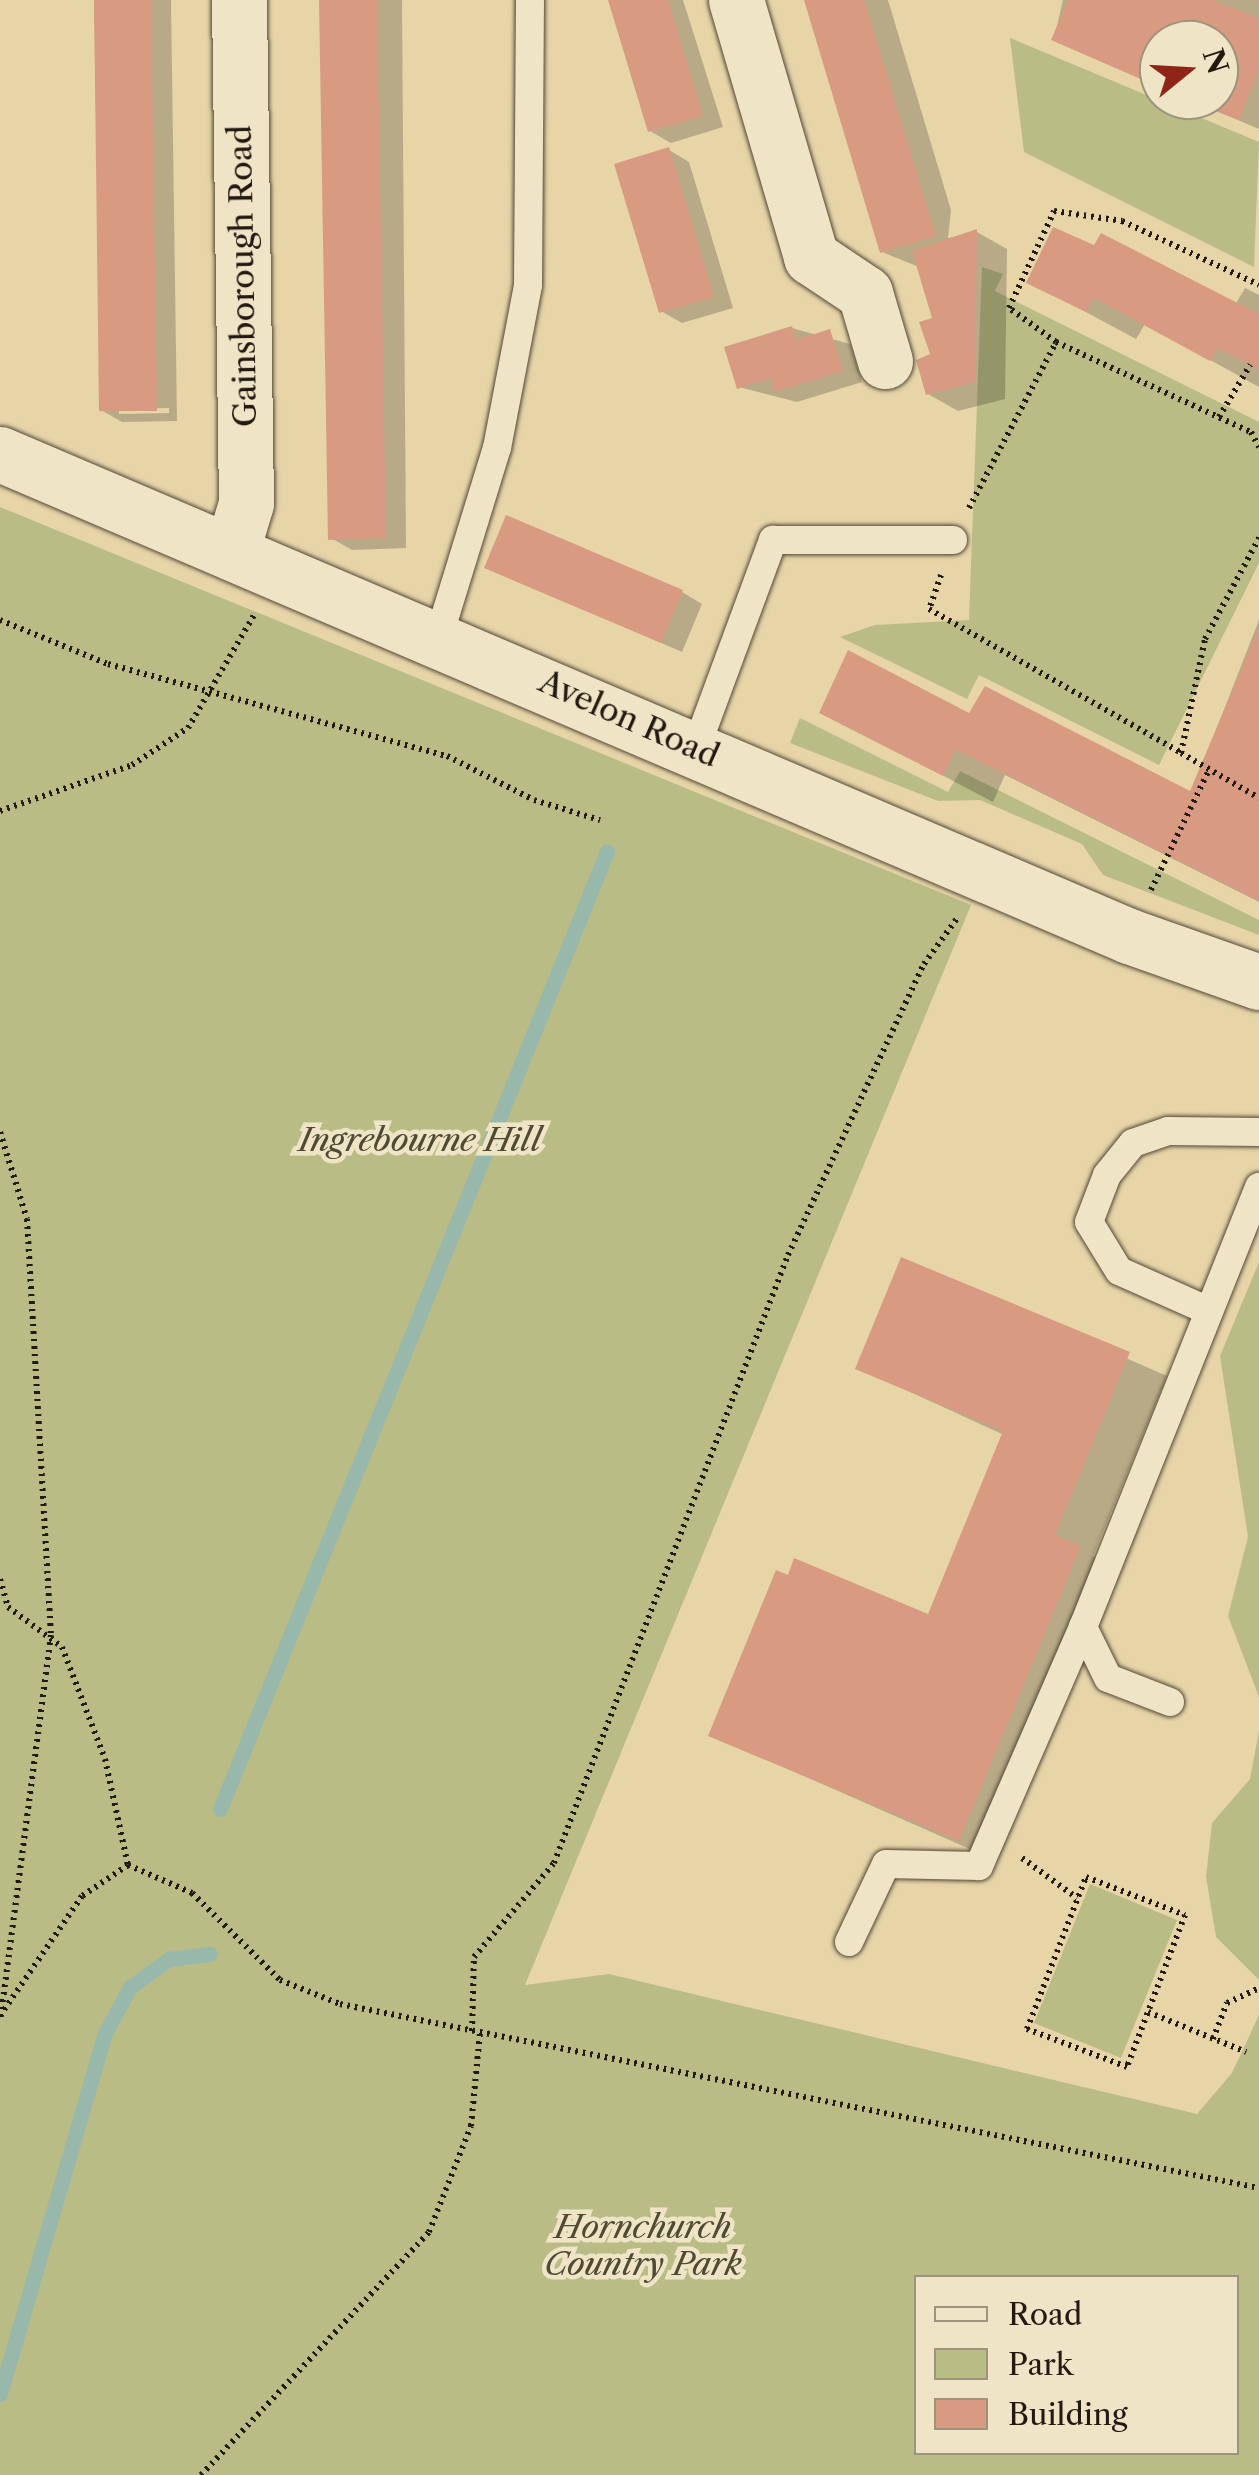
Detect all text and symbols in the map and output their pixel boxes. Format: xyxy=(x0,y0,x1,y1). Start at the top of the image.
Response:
north arrow xyxy=(1139,20,1239,120)
text: N xyxy=(1196,45,1236,78)
street label: Gainsborough Road xyxy=(221,125,265,427)
street label: Avelon Road xyxy=(533,662,725,776)
park label: Ingrebourne Hill xyxy=(299,1121,541,1159)
park label: Hornchurch Country Park xyxy=(544,2209,742,2284)
legend xyxy=(914,2275,1239,2455)
text: Road xyxy=(1008,2296,1082,2333)
text: Park xyxy=(1008,2346,1073,2383)
text: Building xyxy=(1008,2396,1128,2433)

